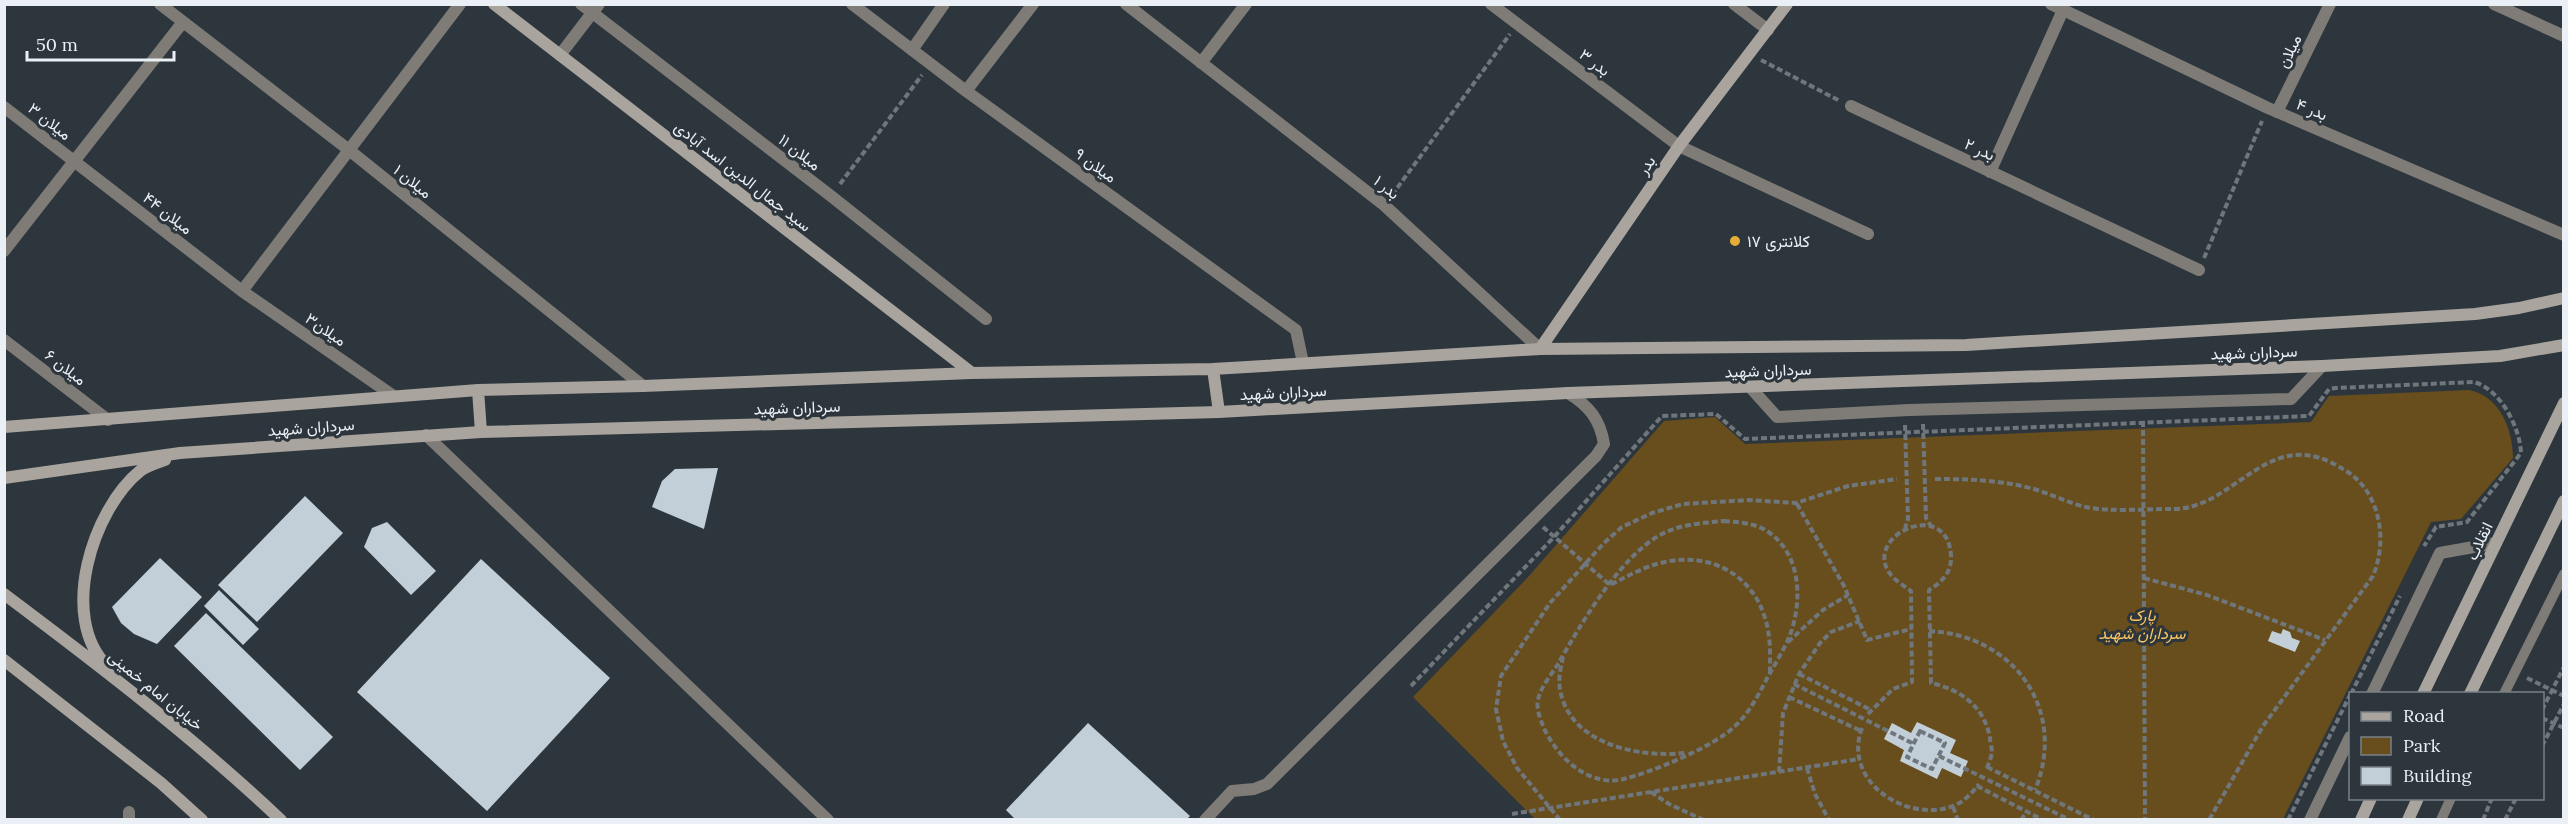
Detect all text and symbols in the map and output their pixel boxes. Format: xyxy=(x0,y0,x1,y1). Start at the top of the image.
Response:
scale bar xyxy=(27,24,174,62)
street label: میلان xyxy=(2272,31,2306,71)
text: 50 m xyxy=(36,33,78,56)
street label: بدر ۳ xyxy=(1575,44,1614,81)
street label: بدر ۴ xyxy=(2293,94,2331,125)
street label: میلان ۳ xyxy=(24,98,76,144)
street label: سید جمال الدین اسد آبادی xyxy=(670,116,815,236)
street label: میلان ۱۱ xyxy=(775,129,825,175)
street label: بدر ۲ xyxy=(1961,133,1998,166)
street label: میلان ۹ xyxy=(1071,143,1121,187)
street label: بدر xyxy=(1632,152,1660,180)
street label: میلان ۱ xyxy=(390,159,436,203)
street label: بدر ۱ xyxy=(1369,171,1404,204)
street label: میلان ۴۴ xyxy=(139,187,197,239)
place label: کلانتری ۱۷ xyxy=(1747,231,1810,252)
marker: کلانتری ۱۷ xyxy=(1728,234,1742,248)
street label: میلان۳ xyxy=(302,308,350,350)
street label: سرداران شهید xyxy=(2210,340,2298,365)
street label: میلان ۶ xyxy=(41,345,91,389)
street label: سرداران شهید xyxy=(1724,358,1812,383)
street label: سرداران شهید xyxy=(1239,380,1327,405)
street label: سرداران شهید xyxy=(753,395,841,420)
street label: سرداران شهید xyxy=(267,414,355,441)
street label: انقلاب xyxy=(2461,519,2497,563)
park label: پارک سرداران شهید xyxy=(2099,605,2186,644)
street label: خیابان امام خمینی xyxy=(104,646,208,735)
legend xyxy=(2349,692,2544,800)
text: Road xyxy=(2403,704,2445,727)
text: Park xyxy=(2403,734,2441,757)
text: Building xyxy=(2403,764,2473,787)

